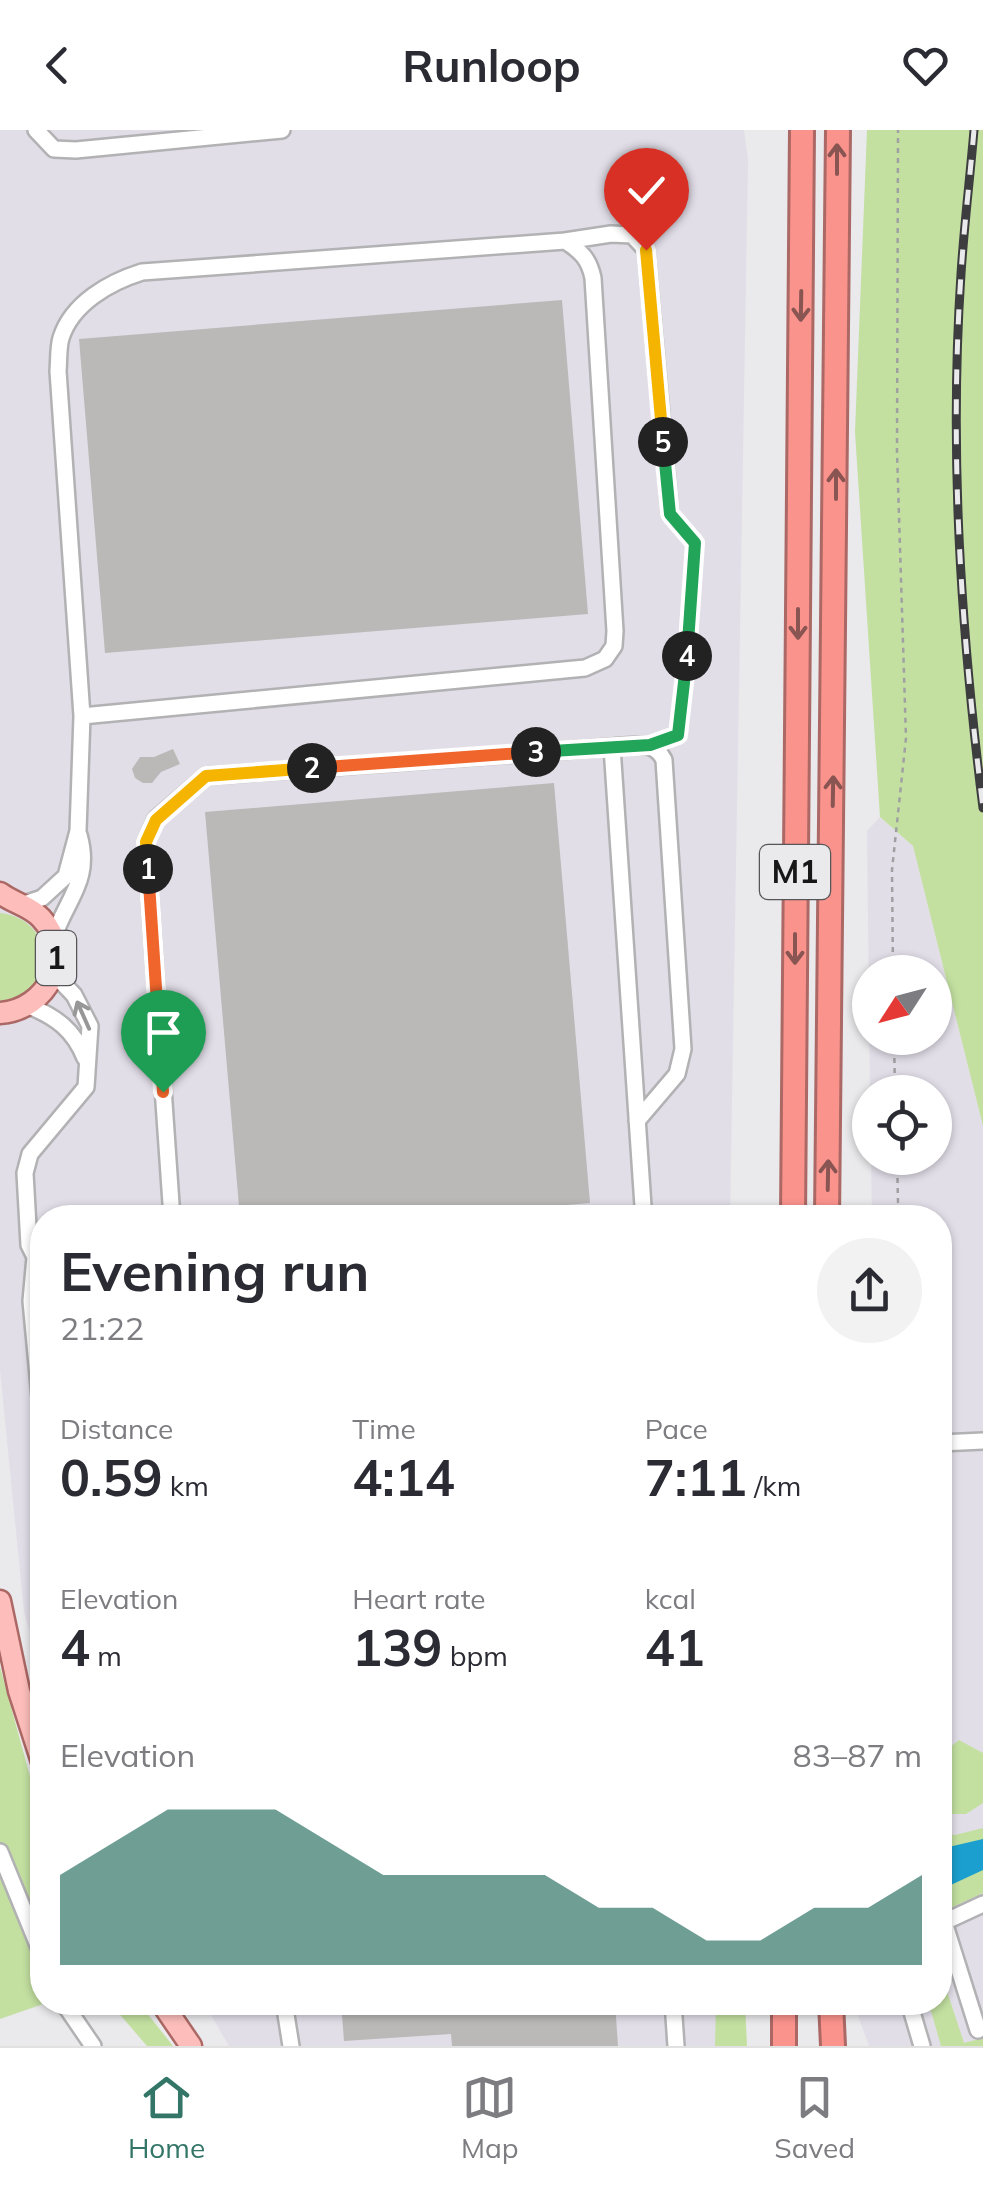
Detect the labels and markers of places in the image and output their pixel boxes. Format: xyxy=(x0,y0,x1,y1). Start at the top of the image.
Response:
pin xyxy=(604,148,689,251)
pin: 5 xyxy=(638,417,688,467)
pin: 4 xyxy=(662,631,712,681)
pin: 3 xyxy=(511,727,561,777)
pin: 2 xyxy=(287,743,337,793)
pin: 1 xyxy=(123,844,173,894)
pin xyxy=(121,990,206,1093)

